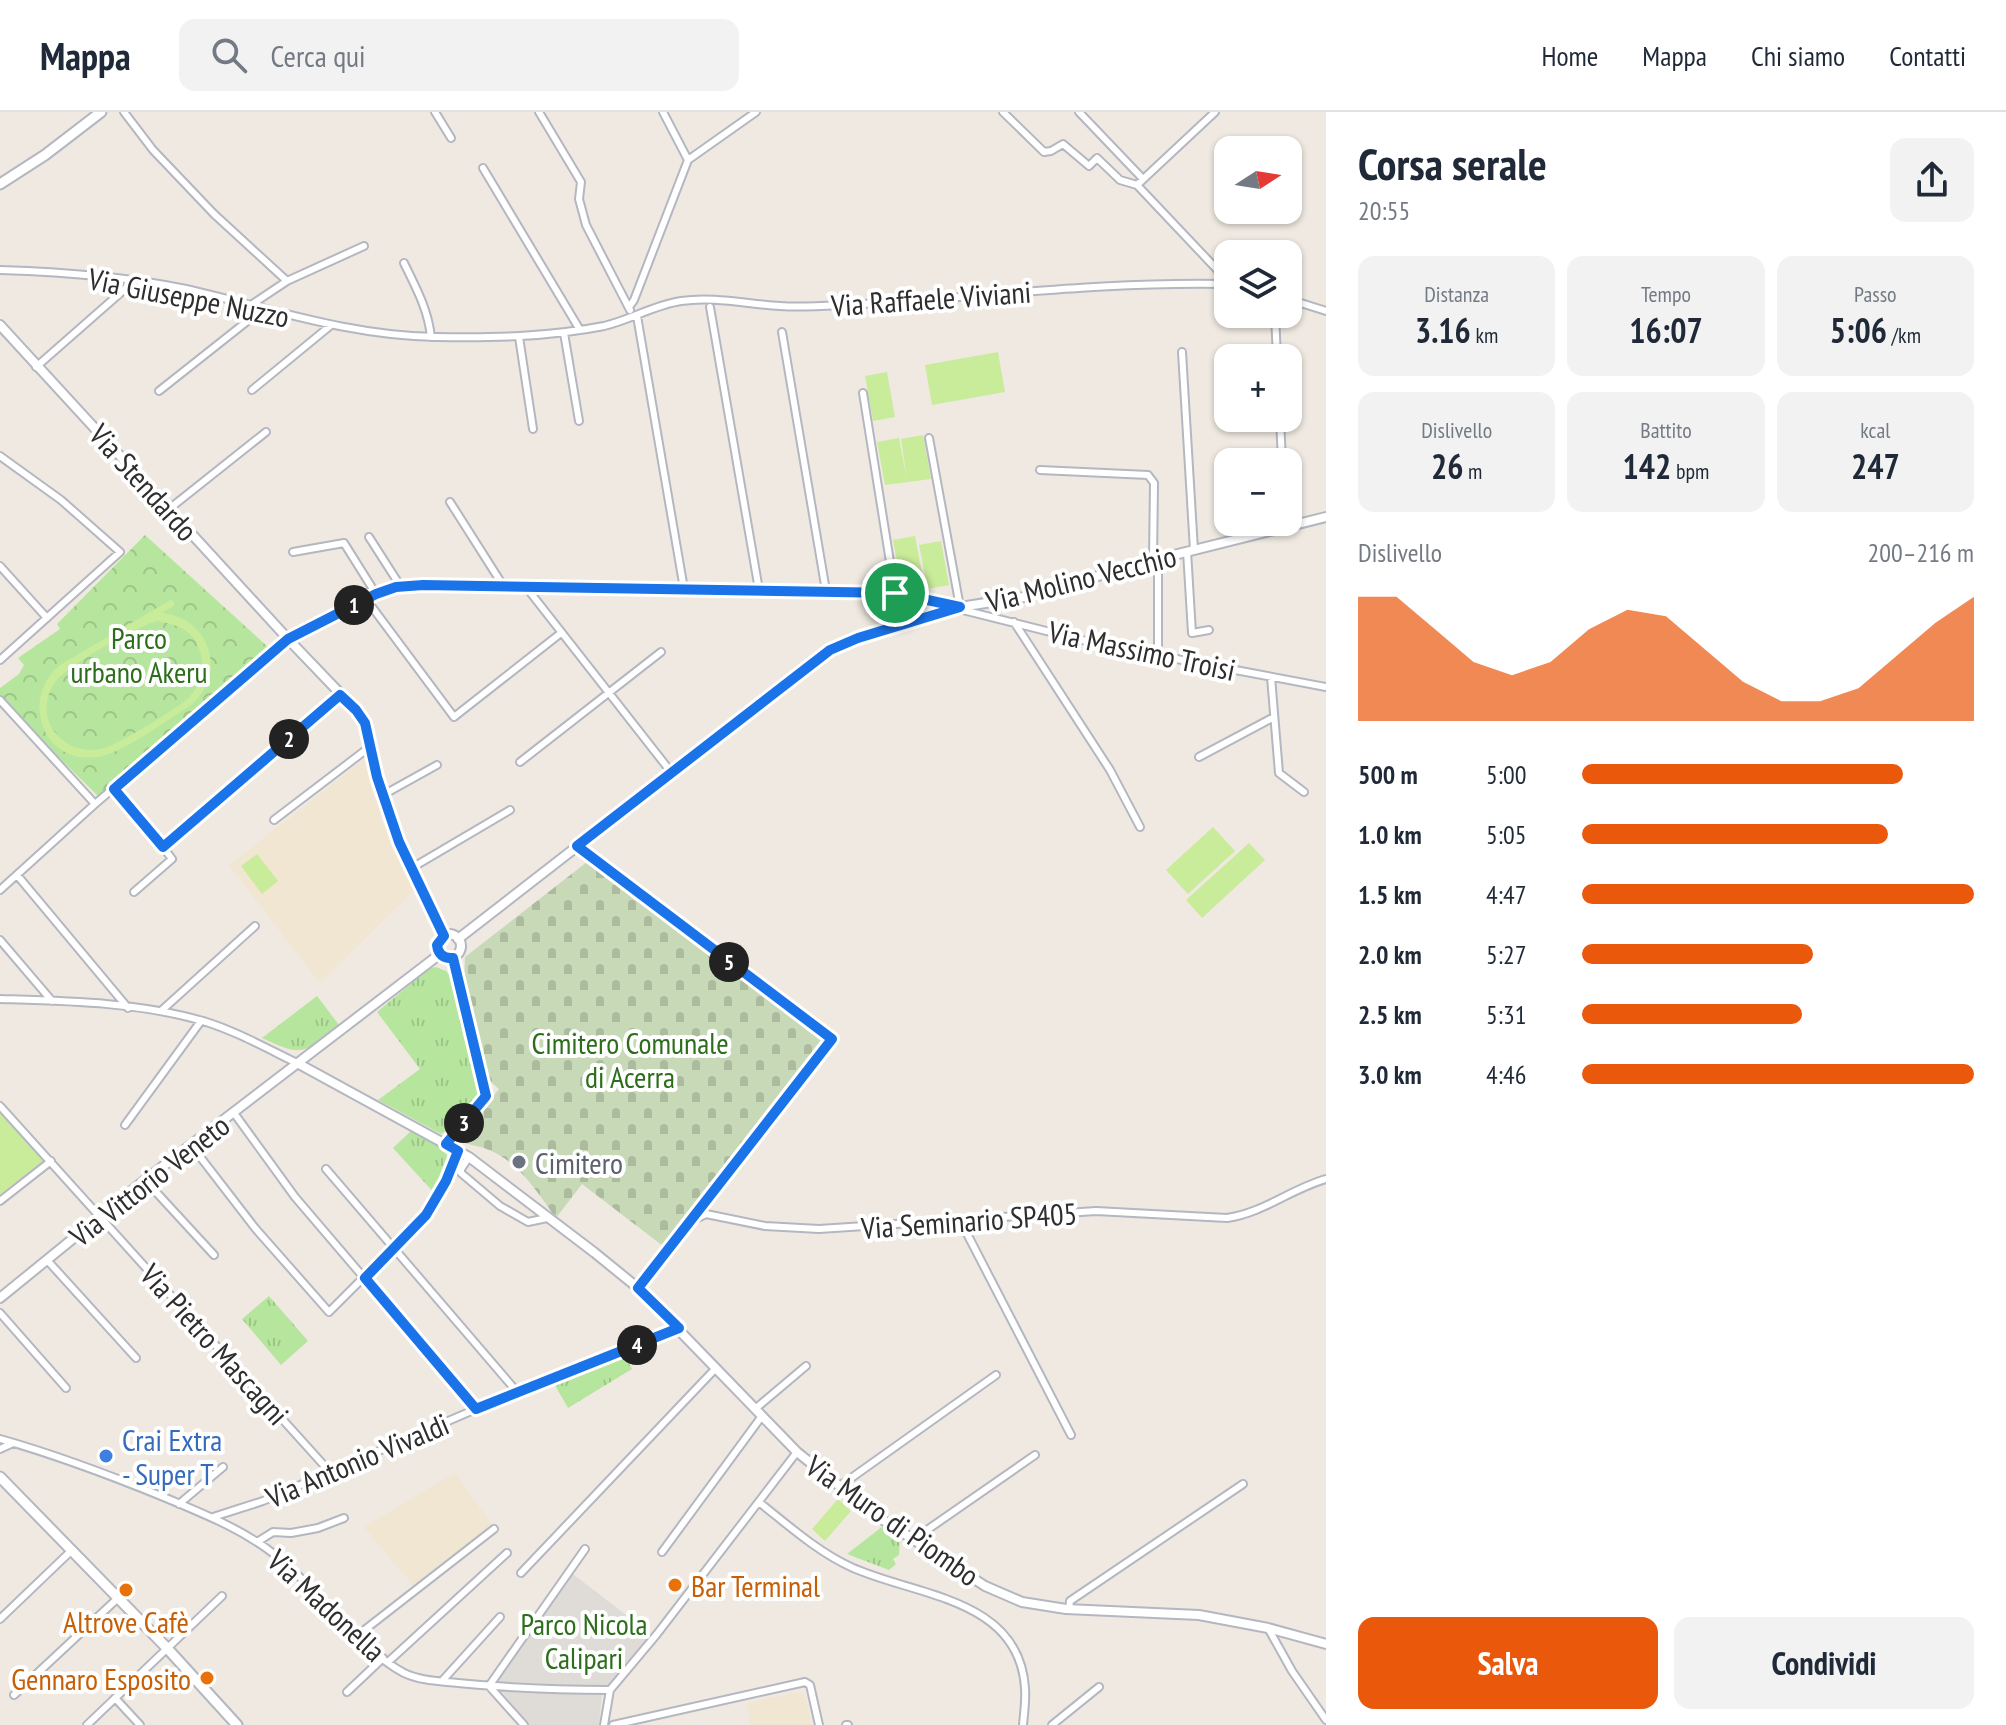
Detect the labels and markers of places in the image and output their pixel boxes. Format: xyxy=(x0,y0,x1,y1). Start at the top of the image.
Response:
pin xyxy=(861,559,929,627)
pin: 1 xyxy=(334,585,374,625)
pin: 2 xyxy=(269,719,309,759)
pin: 5 xyxy=(709,942,749,982)
pin: 3 xyxy=(444,1103,484,1143)
place label: Cimitero xyxy=(535,1143,623,1182)
marker: Cimitero xyxy=(510,1153,528,1171)
pin: 4 xyxy=(617,1325,657,1365)
place label: Crai Extra - Super T xyxy=(122,1420,222,1493)
marker: Crai Extra - Super T xyxy=(97,1447,115,1465)
place label: Bar Terminal xyxy=(691,1566,820,1605)
marker: Bar Terminal xyxy=(666,1576,684,1594)
marker: Altrove Cafè xyxy=(117,1581,135,1599)
place label: Altrove Cafè xyxy=(63,1602,189,1641)
place label: Gennaro Esposito xyxy=(11,1659,191,1698)
marker: Gennaro Esposito xyxy=(198,1669,216,1687)

